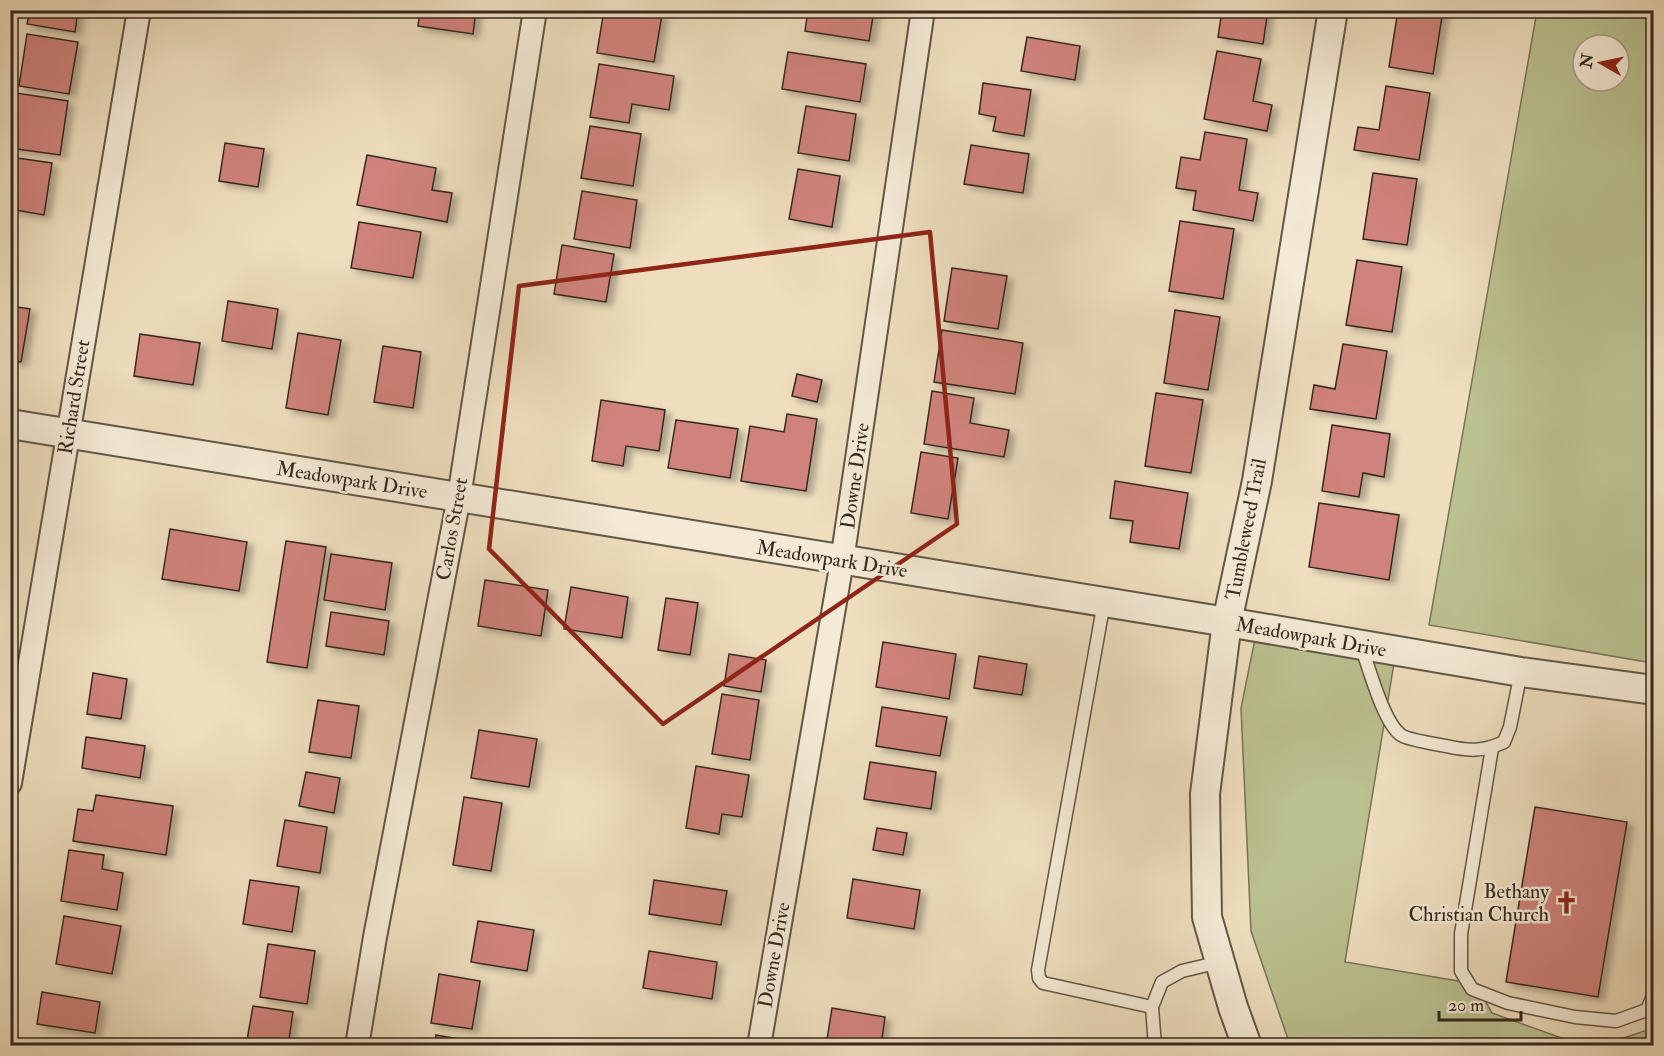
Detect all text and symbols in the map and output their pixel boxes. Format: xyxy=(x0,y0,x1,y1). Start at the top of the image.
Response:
north arrow xyxy=(1571,33,1631,93)
text: N xyxy=(1576,52,1598,70)
street label: Richard Street xyxy=(53,337,95,456)
street label: Downe Drive xyxy=(835,421,875,531)
street label: Meadowpark Drive xyxy=(275,456,429,505)
street label: Tumbleweed Trail xyxy=(1220,456,1272,602)
street label: Carlos Street xyxy=(431,475,473,582)
street label: Meadowpark Drive xyxy=(755,535,909,584)
street label: Meadowpark Drive xyxy=(1234,611,1388,664)
place label: Bethany Christian Church xyxy=(1408,879,1550,927)
church icon: Bethany Christian Church xyxy=(1554,889,1580,915)
street label: Downe Drive xyxy=(752,900,796,1010)
scale bar xyxy=(1439,984,1522,1022)
text: 20 m xyxy=(1448,994,1484,1017)

